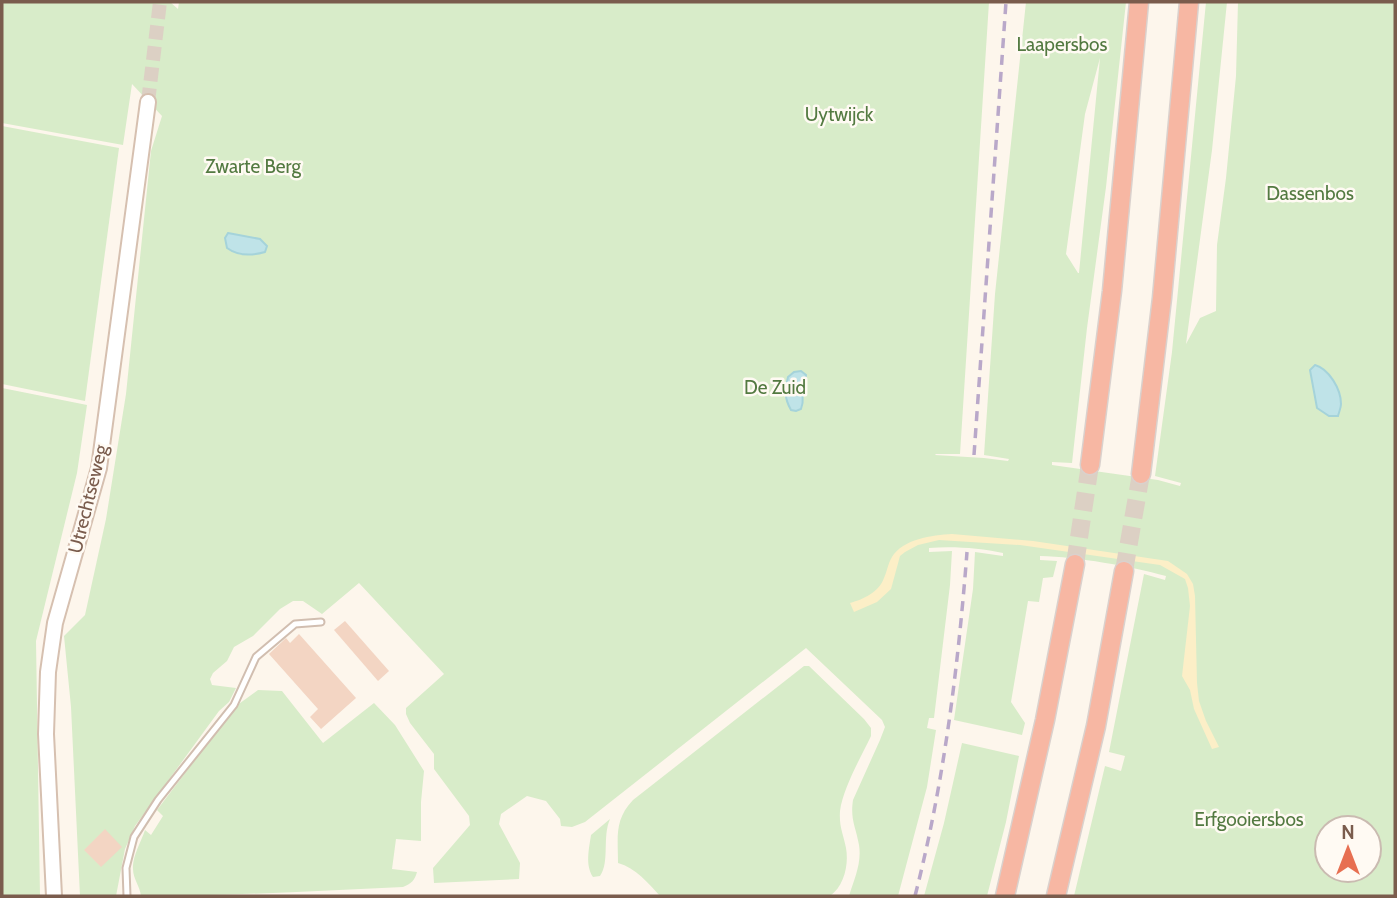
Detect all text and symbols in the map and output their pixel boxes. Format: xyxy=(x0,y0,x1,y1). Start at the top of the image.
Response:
park label: Laapersbos xyxy=(1017,33,1108,56)
park label: Uytwijck xyxy=(805,103,874,126)
park label: Zwarte Berg xyxy=(205,155,301,178)
park label: Dassenbos xyxy=(1266,182,1354,205)
park label: De Zuid xyxy=(744,376,806,399)
street label: Utrechtseweg xyxy=(63,442,113,556)
park label: Erfgooiersbos xyxy=(1194,808,1304,831)
north arrow xyxy=(1313,814,1383,884)
text: N xyxy=(1341,821,1355,844)

